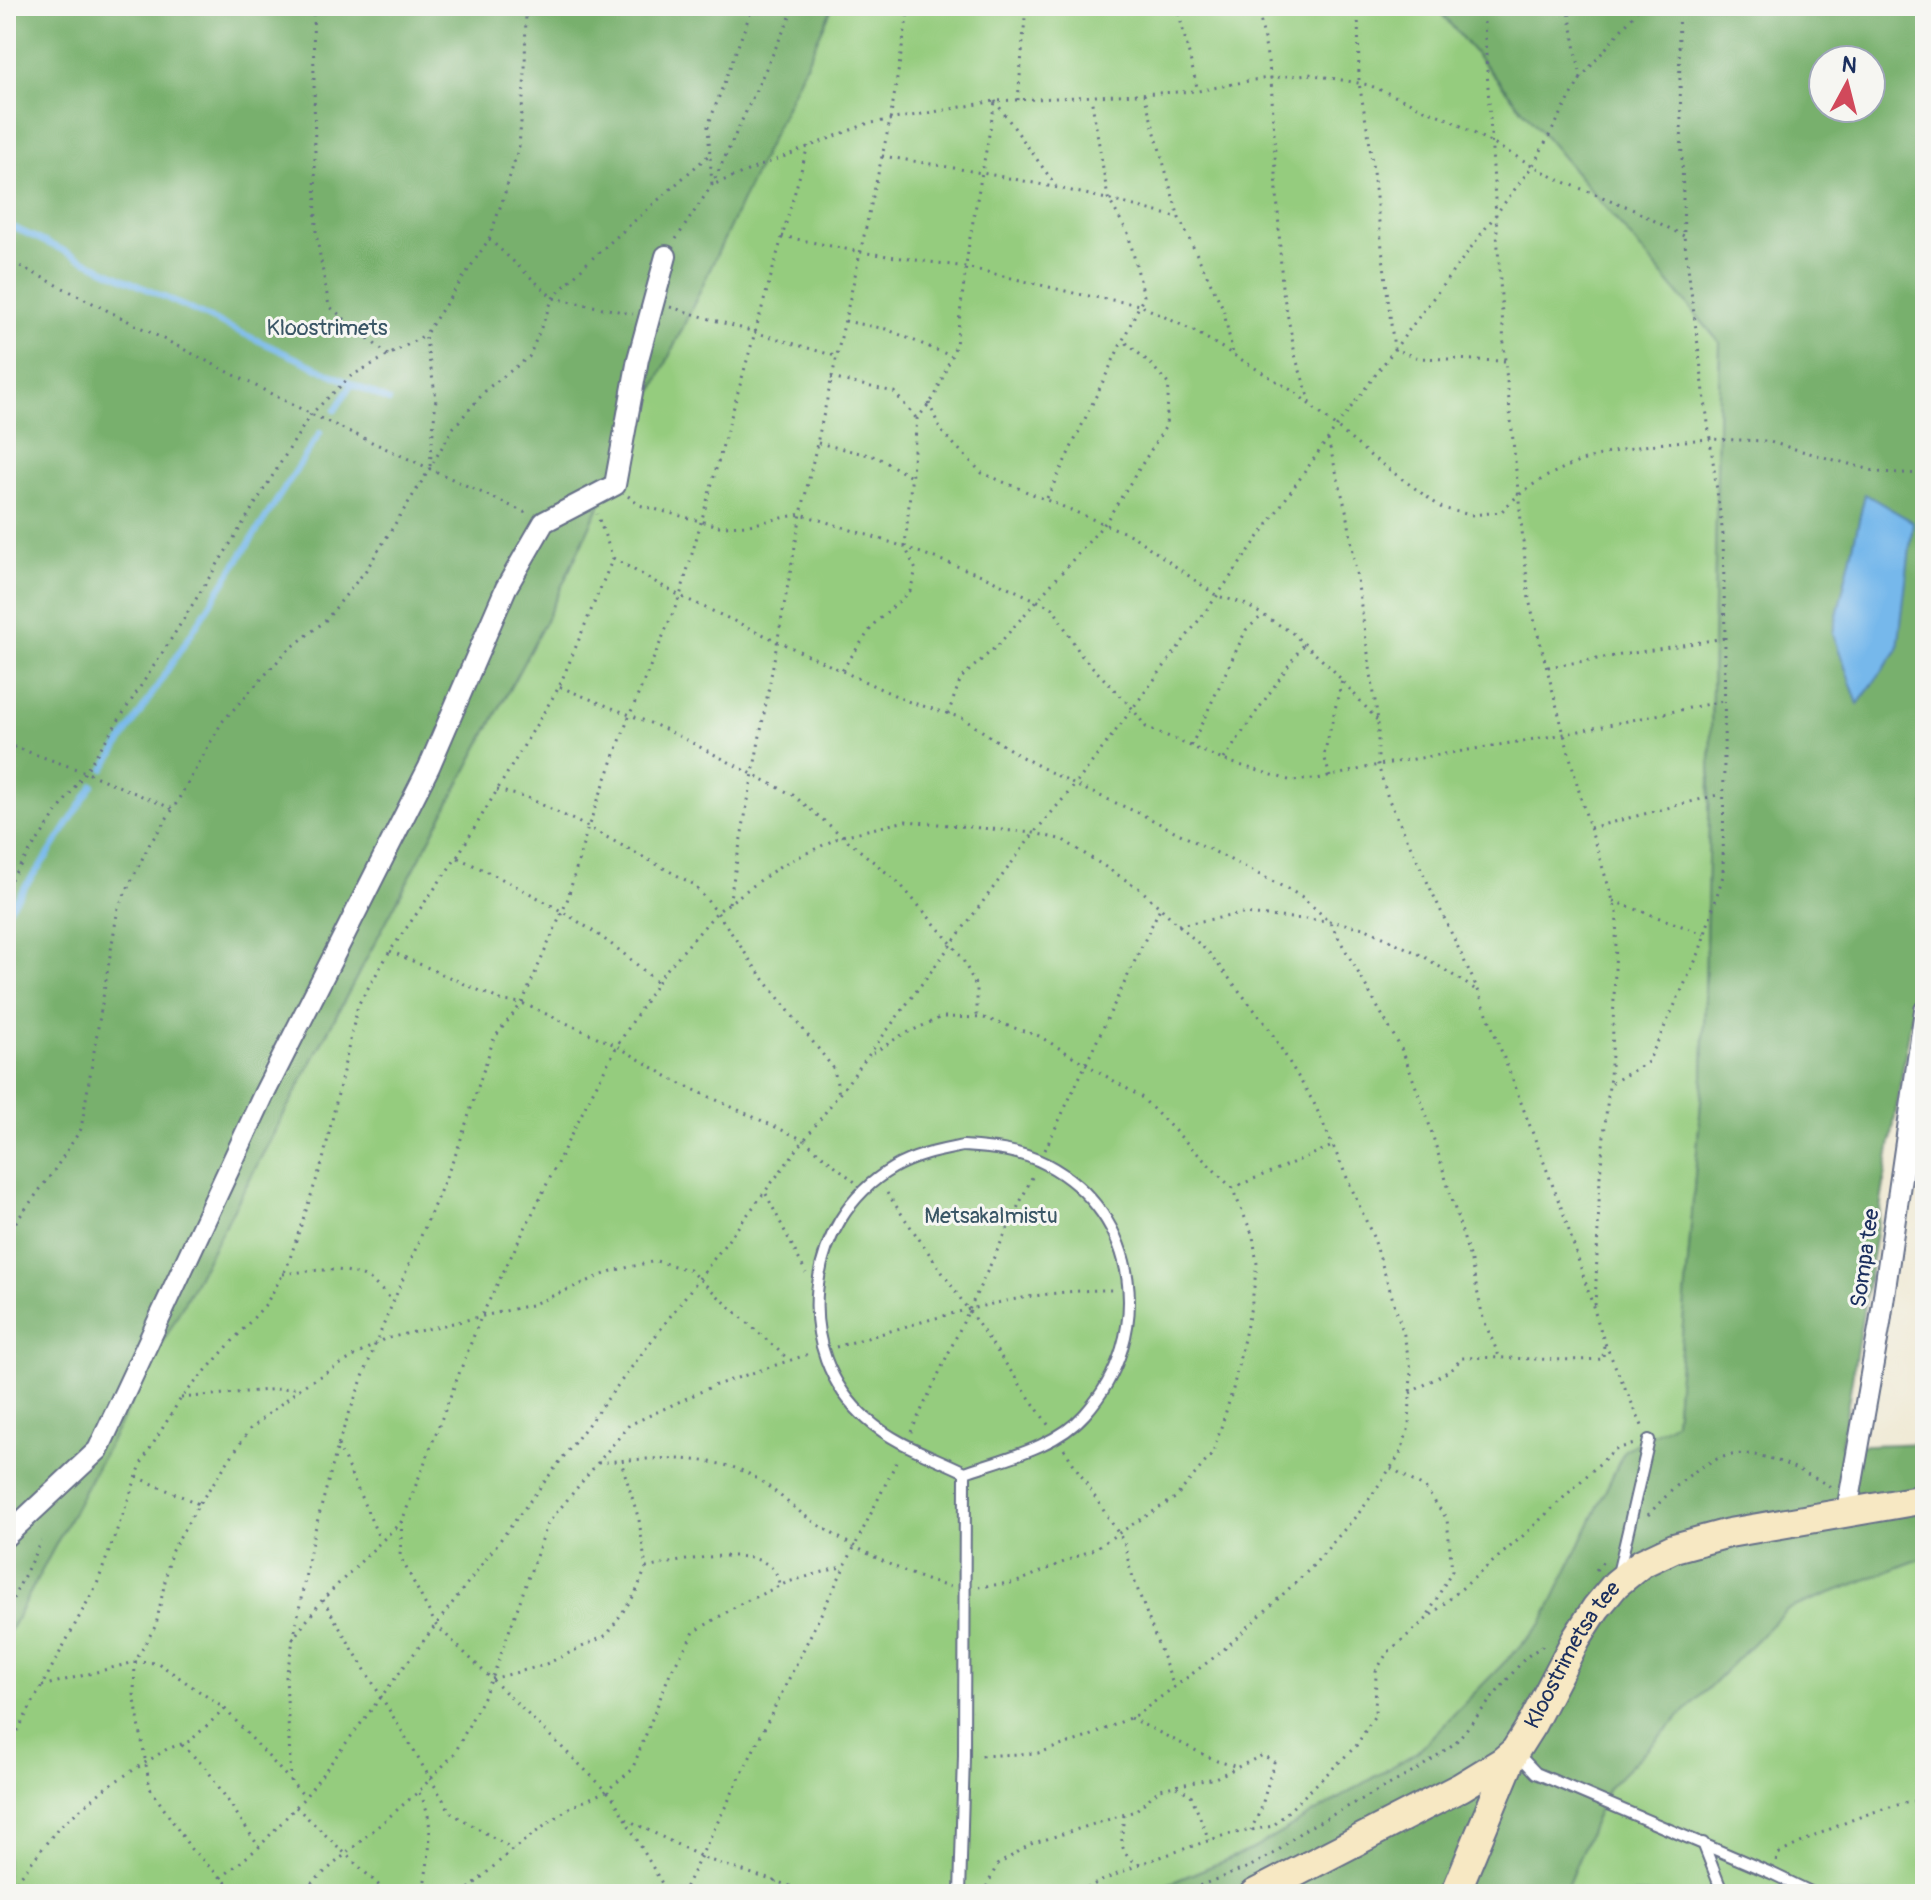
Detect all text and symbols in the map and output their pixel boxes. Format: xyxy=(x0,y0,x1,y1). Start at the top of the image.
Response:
north arrow xyxy=(1807,44,1887,124)
text: N xyxy=(1840,50,1859,80)
park label: Kloostrimets xyxy=(266,314,388,342)
park label: Metsakalmistu xyxy=(924,1202,1058,1230)
street label: Sompa tee xyxy=(1844,1207,1886,1309)
street label: Kloostrimetsa tee xyxy=(1518,1575,1627,1733)

